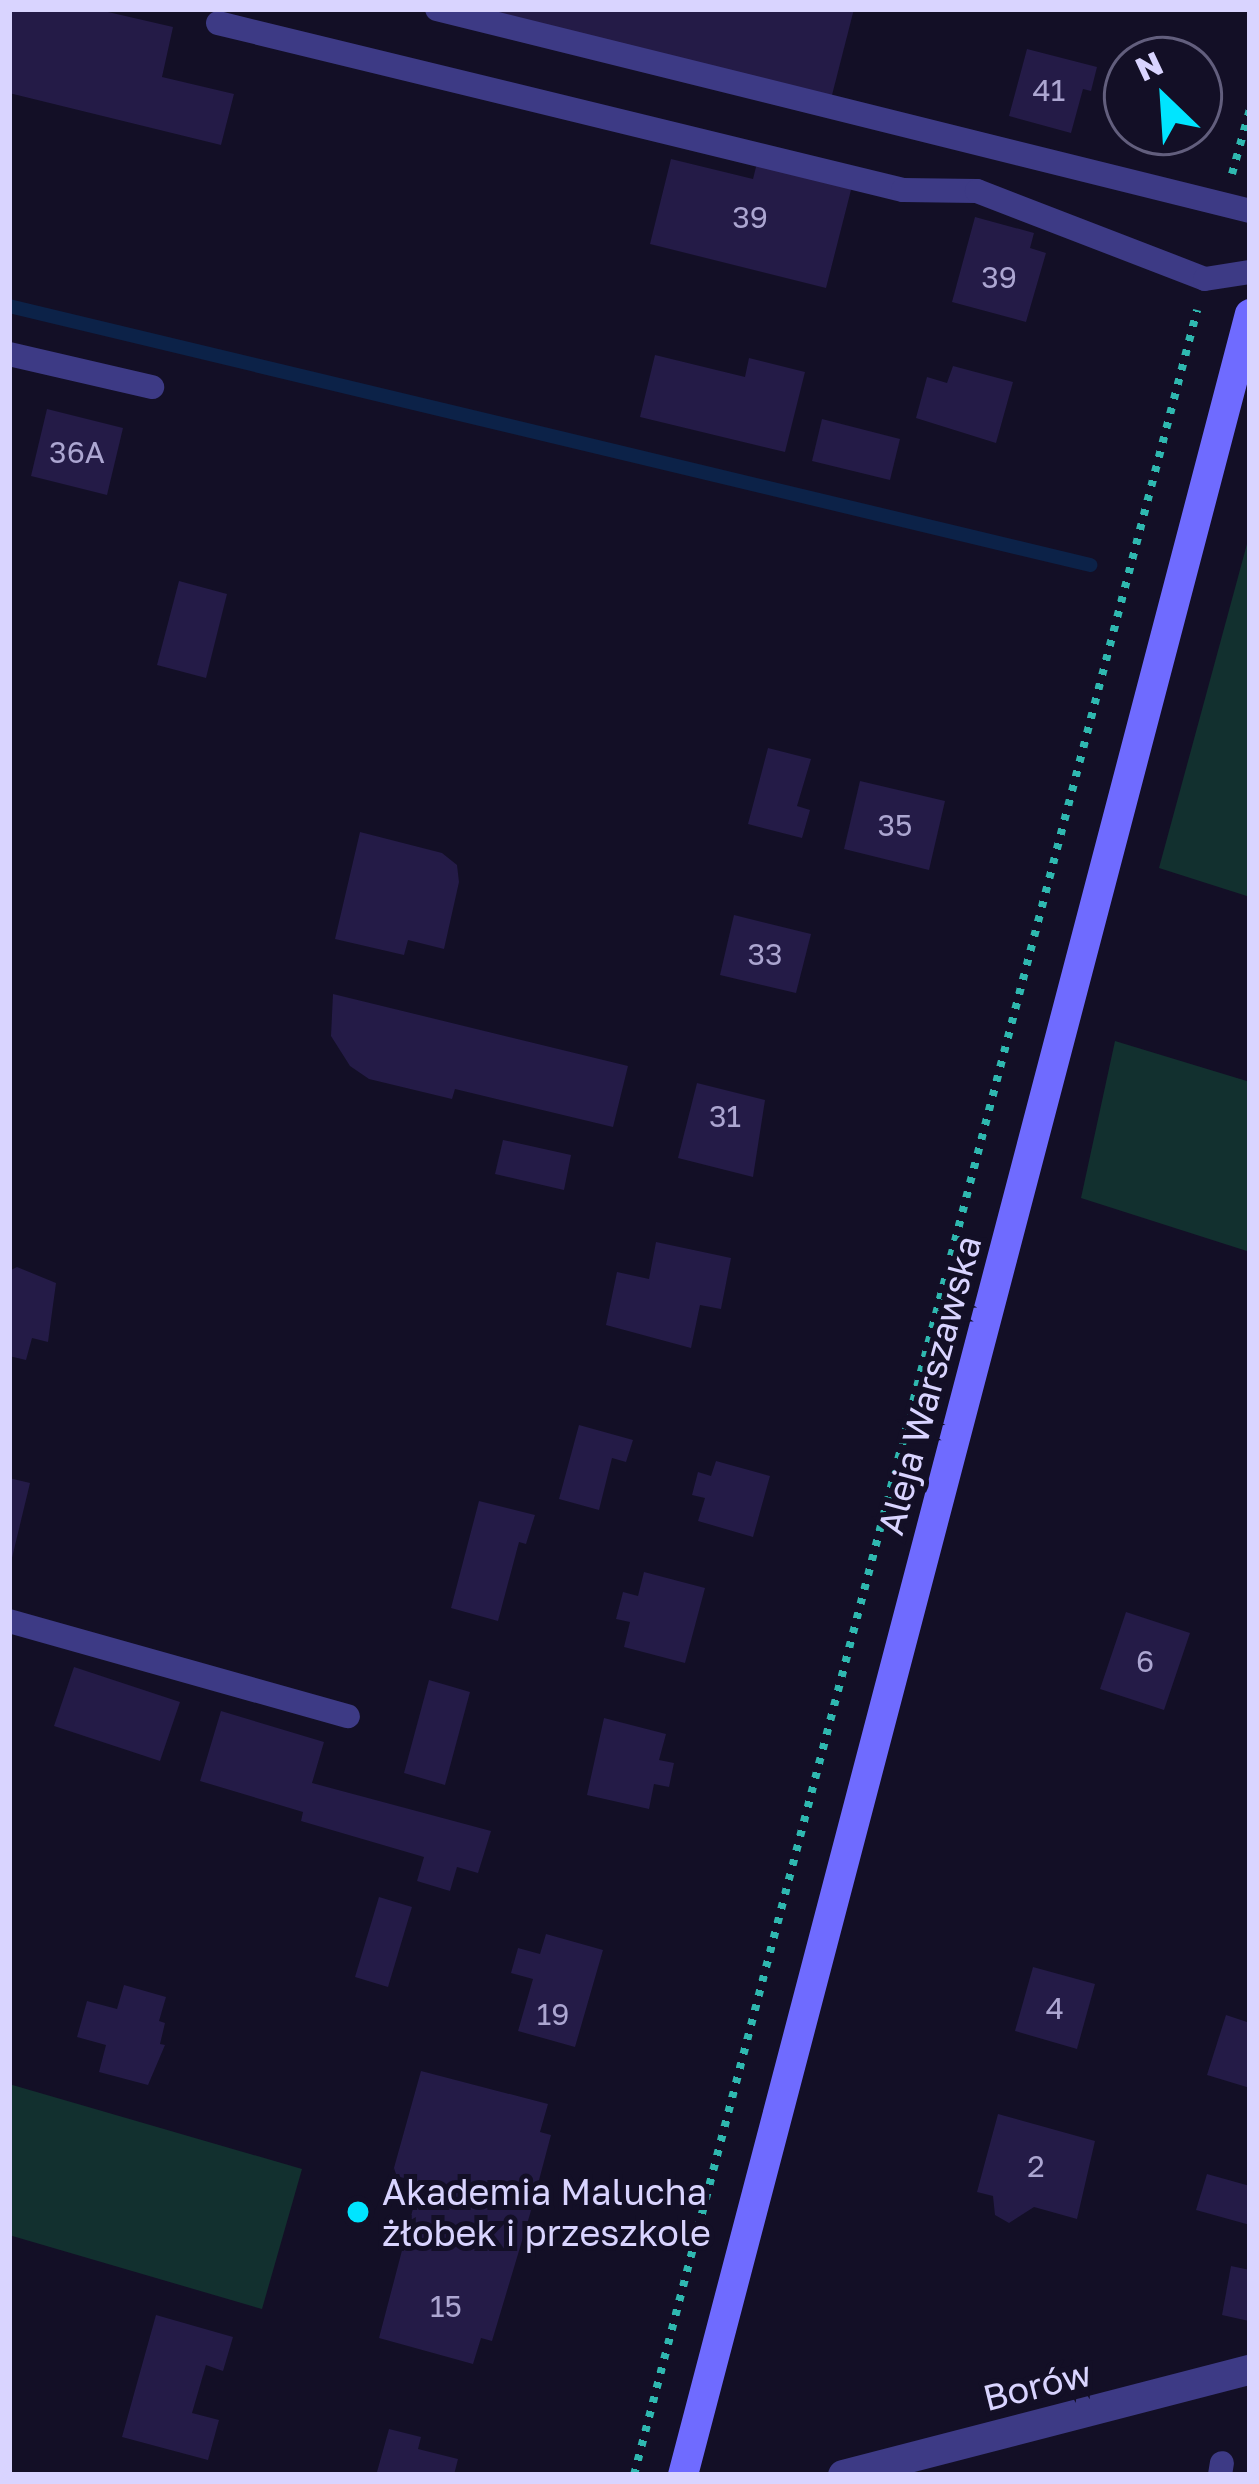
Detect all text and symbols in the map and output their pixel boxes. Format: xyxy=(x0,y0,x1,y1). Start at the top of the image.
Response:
north arrow xyxy=(1103,36,1223,156)
text: N xyxy=(1129,43,1168,89)
house number: 41 xyxy=(1033,72,1065,108)
house number: 39 xyxy=(732,199,768,235)
house number: 39 xyxy=(981,259,1017,295)
house number: 36A xyxy=(49,434,105,470)
house number: 35 xyxy=(878,807,912,843)
house number: 33 xyxy=(747,936,783,972)
house number: 31 xyxy=(709,1098,741,1134)
street label: Aleja Warszawska xyxy=(868,1231,990,1539)
house number: 6 xyxy=(1136,1643,1154,1679)
house number: 4 xyxy=(1046,1990,1064,2026)
house number: 19 xyxy=(537,1996,569,2032)
house number: 2 xyxy=(1027,2148,1045,2184)
place label: Akademia Malucha żłobek i przeszkole xyxy=(382,2169,711,2254)
marker: Akademia Malucha żłobek i przeszkole xyxy=(345,2199,371,2225)
house number: 15 xyxy=(430,2288,462,2324)
street label: Borów xyxy=(979,2351,1095,2419)

